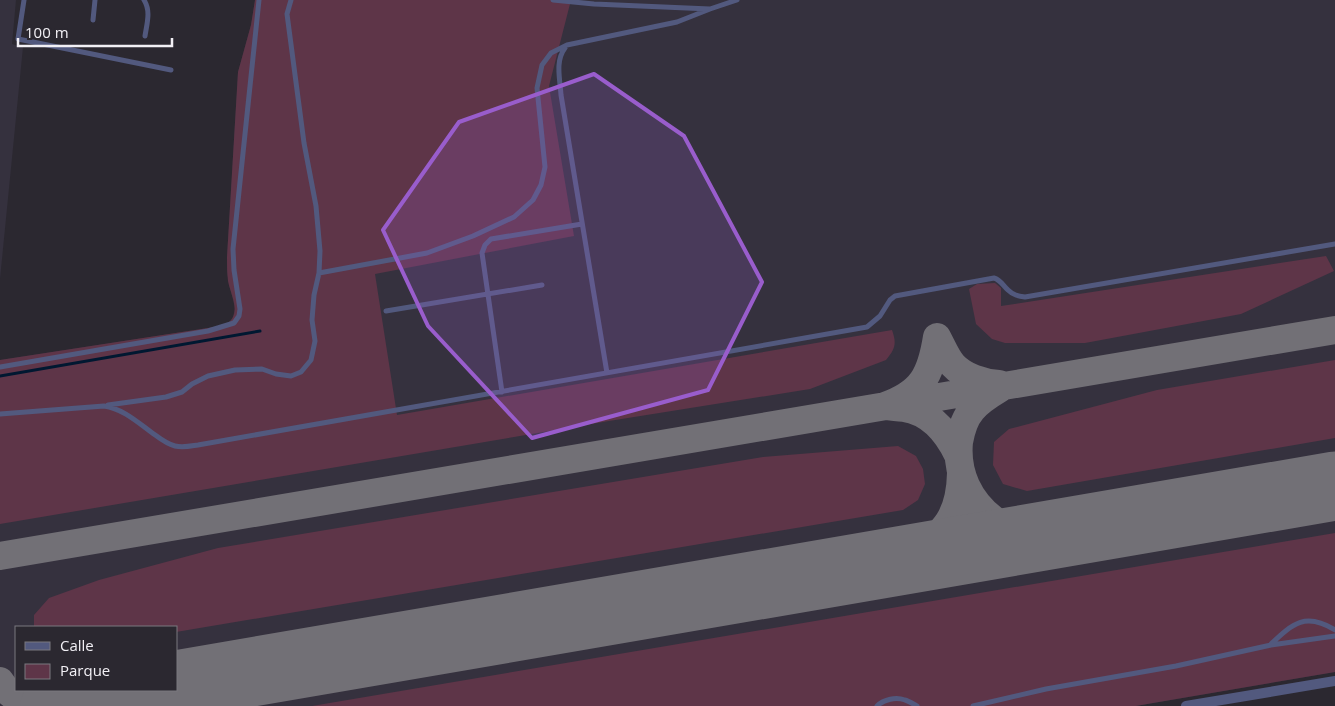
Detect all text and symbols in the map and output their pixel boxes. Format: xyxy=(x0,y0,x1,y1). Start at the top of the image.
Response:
scale bar xyxy=(18,15,171,47)
text: 100 m xyxy=(25,22,69,42)
legend xyxy=(15,626,178,691)
text: Calle xyxy=(60,635,94,655)
text: Parque xyxy=(60,660,110,680)

